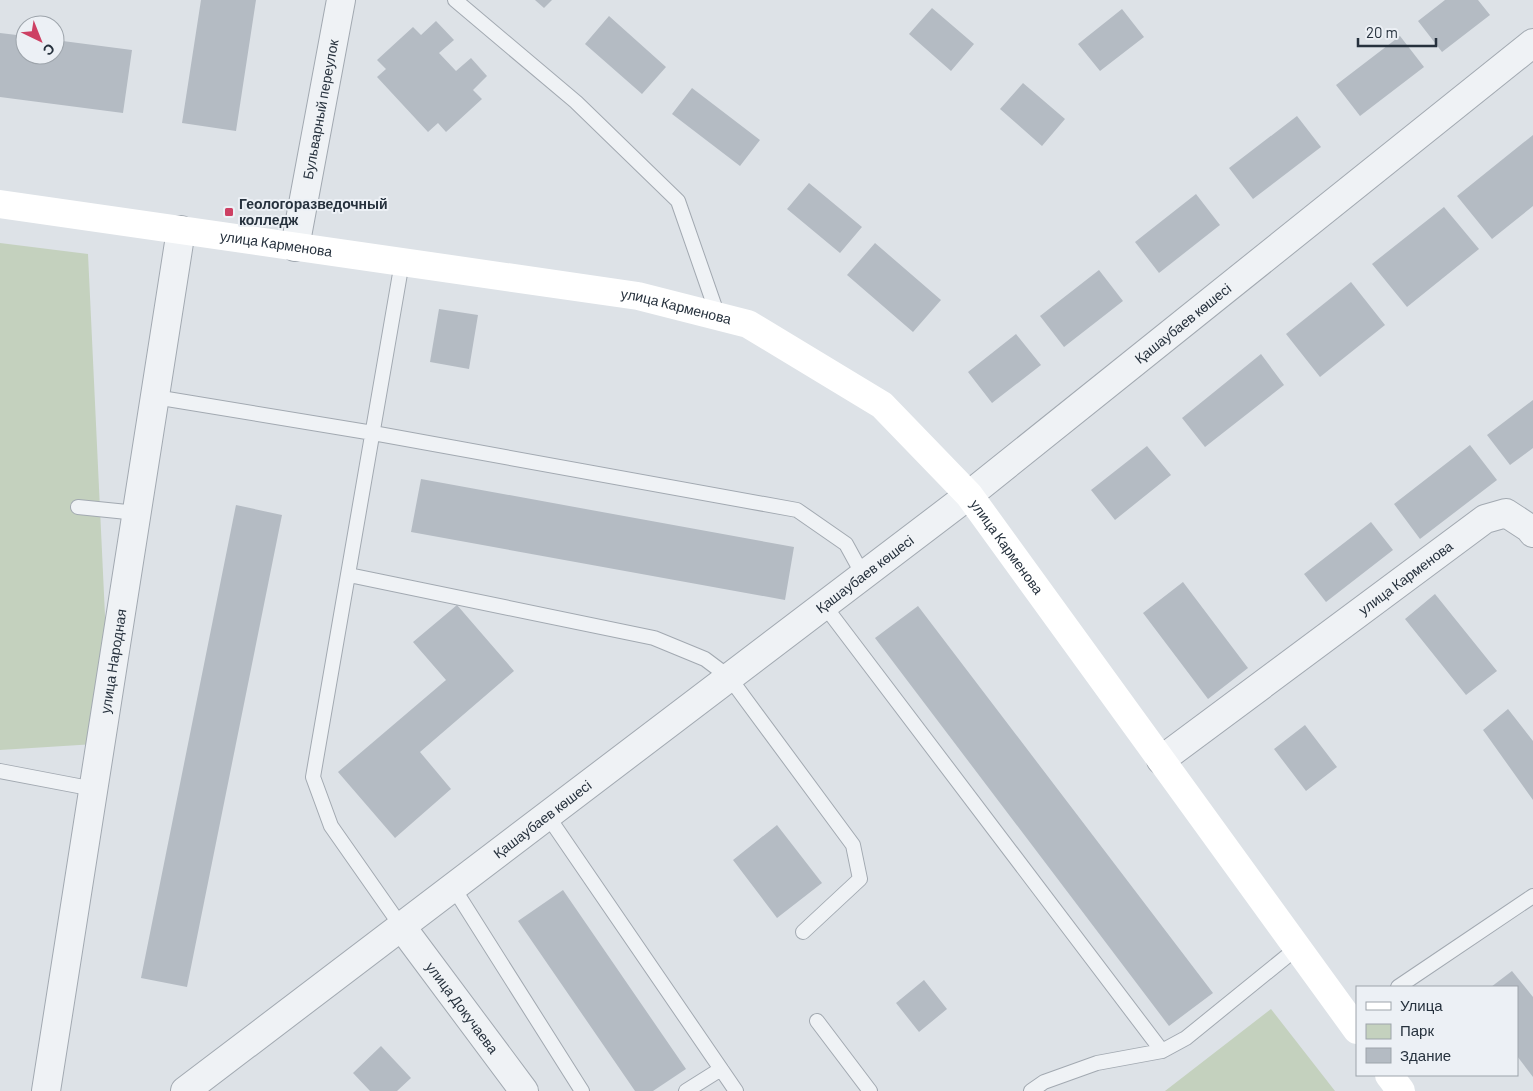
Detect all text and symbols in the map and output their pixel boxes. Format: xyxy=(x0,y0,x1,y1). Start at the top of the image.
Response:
north arrow xyxy=(15,15,65,65)
scale bar xyxy=(1358,15,1436,47)
text: 20 m xyxy=(1366,23,1398,41)
street label: Бульварный переулок xyxy=(299,37,342,181)
text: С xyxy=(40,40,59,60)
place label: Геологоразведочный колледж xyxy=(239,195,388,228)
marker: Геологоразведочный колледж xyxy=(223,206,235,218)
street label: улица Карменова xyxy=(219,227,334,260)
street label: Қашаубаев көшесі xyxy=(1131,279,1234,367)
street label: улица Карменова xyxy=(620,285,733,327)
street label: улица Карменова xyxy=(967,496,1047,598)
street label: Қашаубаев көшесі xyxy=(812,531,917,616)
street label: улица Карменова xyxy=(1355,537,1456,618)
street label: улица Народная xyxy=(96,608,129,715)
street label: Қашаубаев көшесі xyxy=(490,776,595,862)
street label: улица Докучаева xyxy=(423,958,502,1057)
legend xyxy=(1356,986,1518,1076)
text: Улица xyxy=(1400,996,1443,1014)
text: Парк xyxy=(1400,1021,1434,1039)
text: Здание xyxy=(1400,1046,1451,1064)

